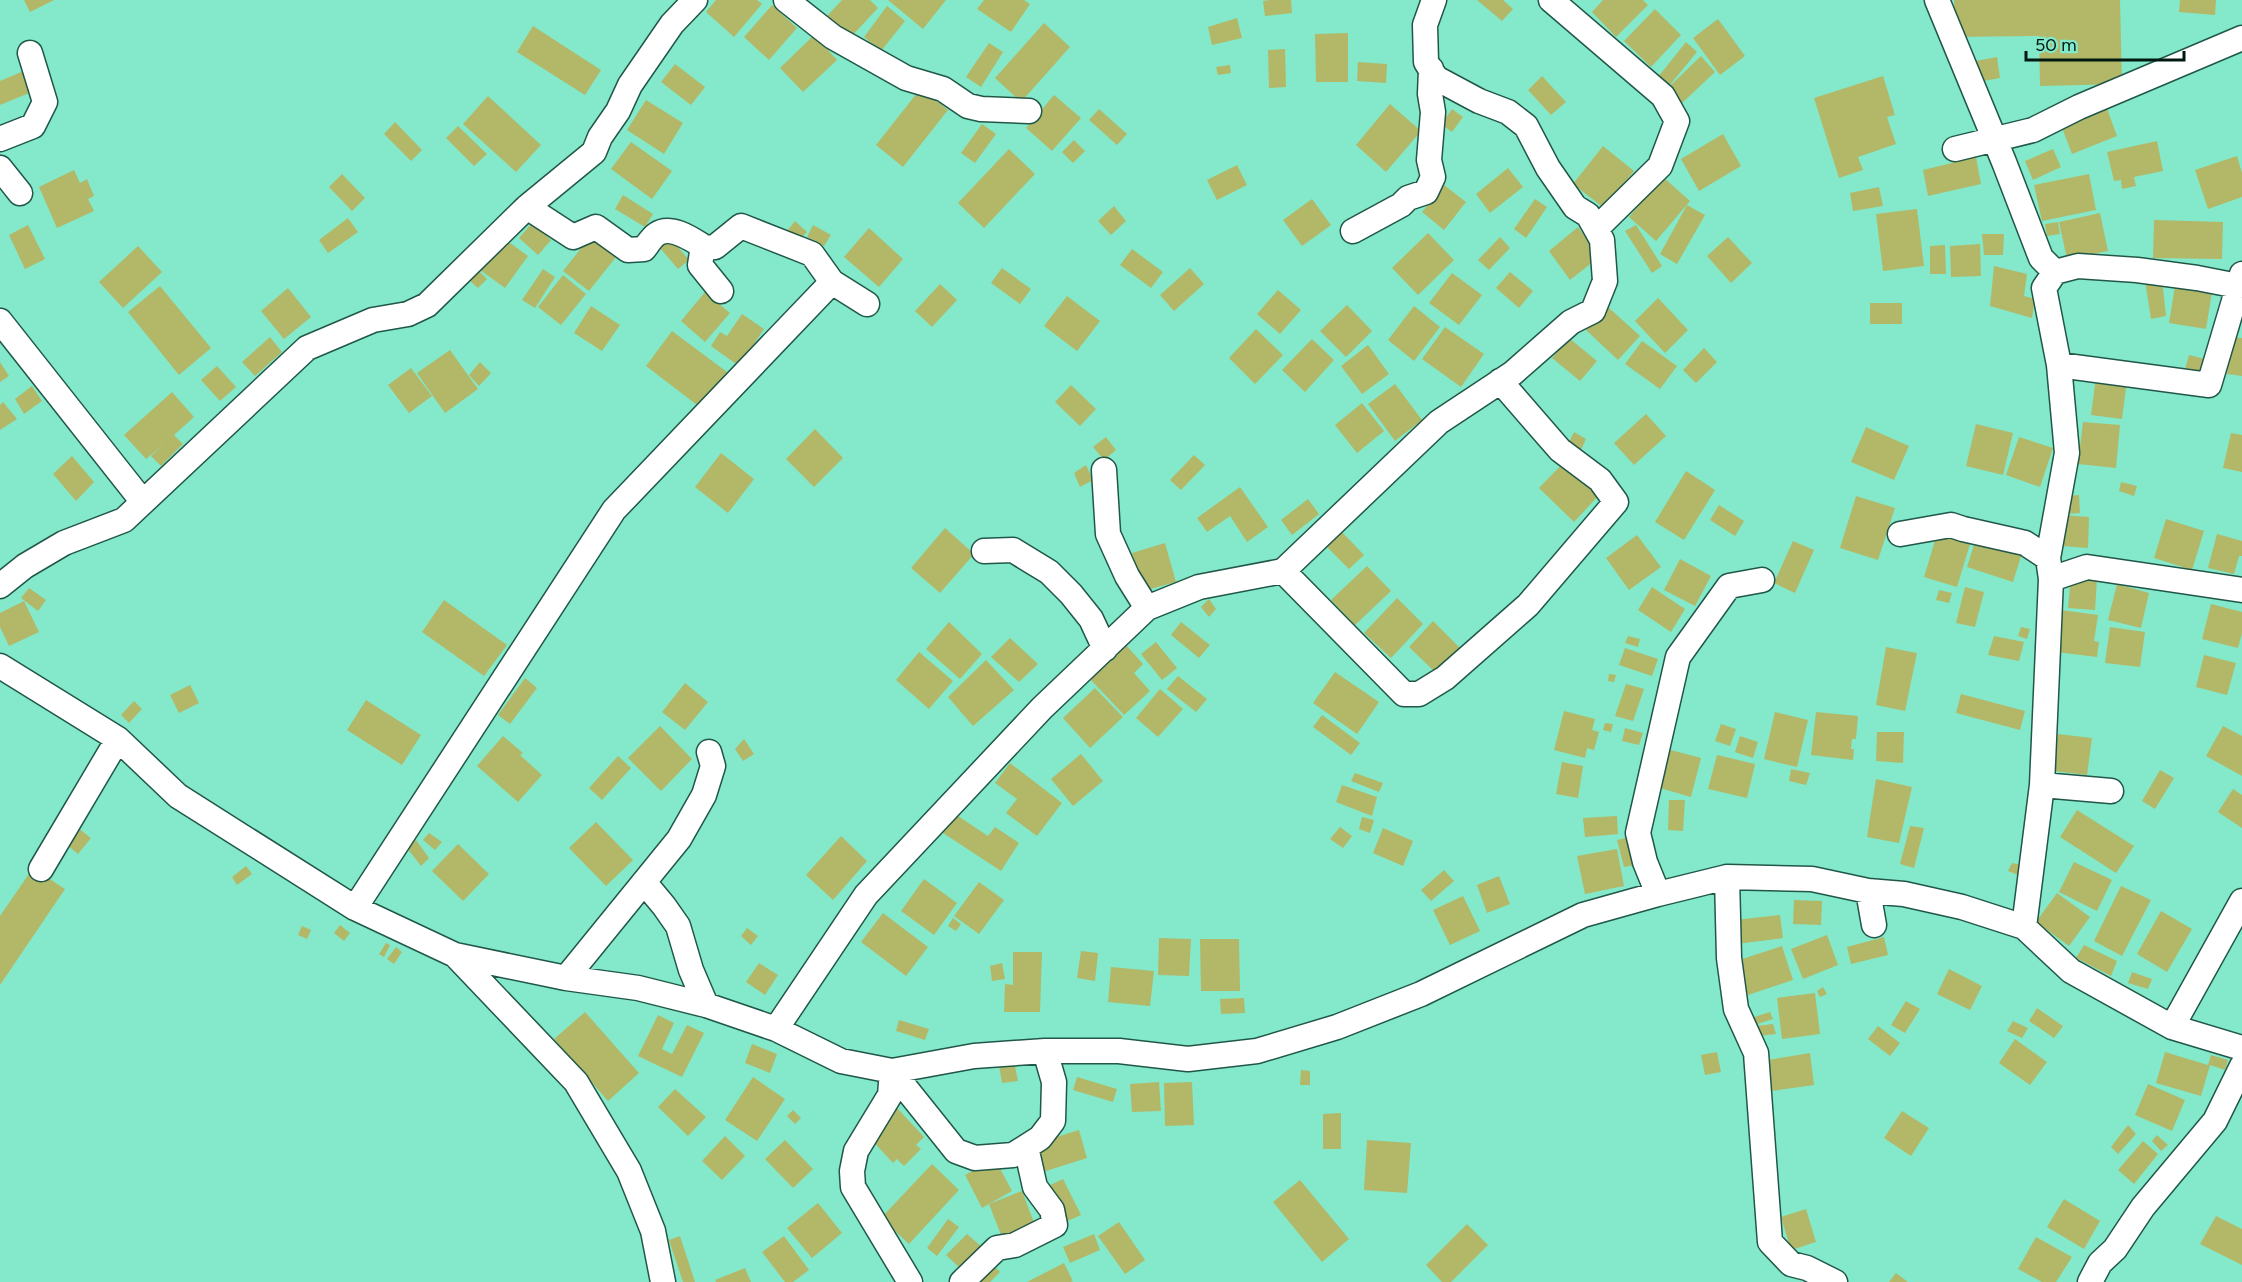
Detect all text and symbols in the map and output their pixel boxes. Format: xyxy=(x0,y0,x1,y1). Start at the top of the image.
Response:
scale bar xyxy=(2026,24,2184,62)
text: 50 m xyxy=(2035,34,2077,56)

